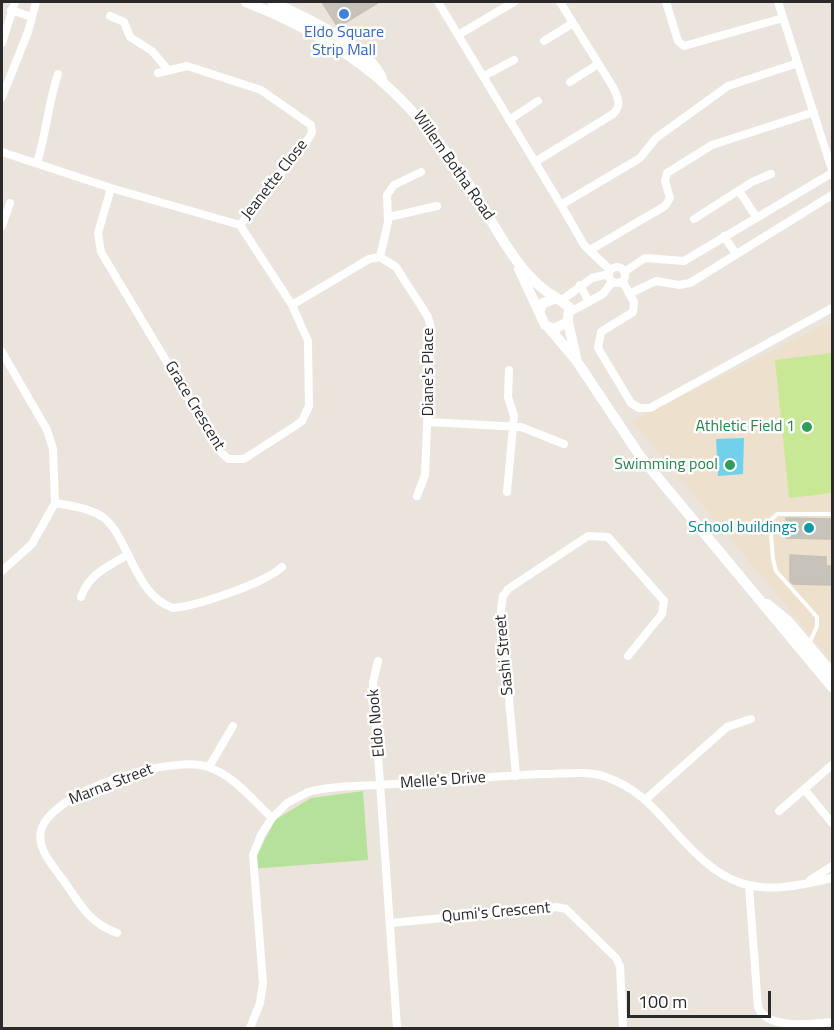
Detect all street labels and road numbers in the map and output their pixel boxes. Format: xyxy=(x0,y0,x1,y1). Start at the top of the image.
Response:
street label: Willem Botha Road xyxy=(408,108,498,224)
street label: Jeanette Close xyxy=(238,136,312,224)
street label: Diane's Place xyxy=(419,328,439,416)
street label: Grace Crescent xyxy=(160,358,228,454)
street label: Sashi Street xyxy=(492,614,518,696)
street label: Eldo Nook xyxy=(364,688,390,758)
street label: Marna Street xyxy=(66,760,156,810)
street label: Melle's Drive xyxy=(399,768,487,794)
street label: Qumi's Crescent xyxy=(441,899,551,927)

